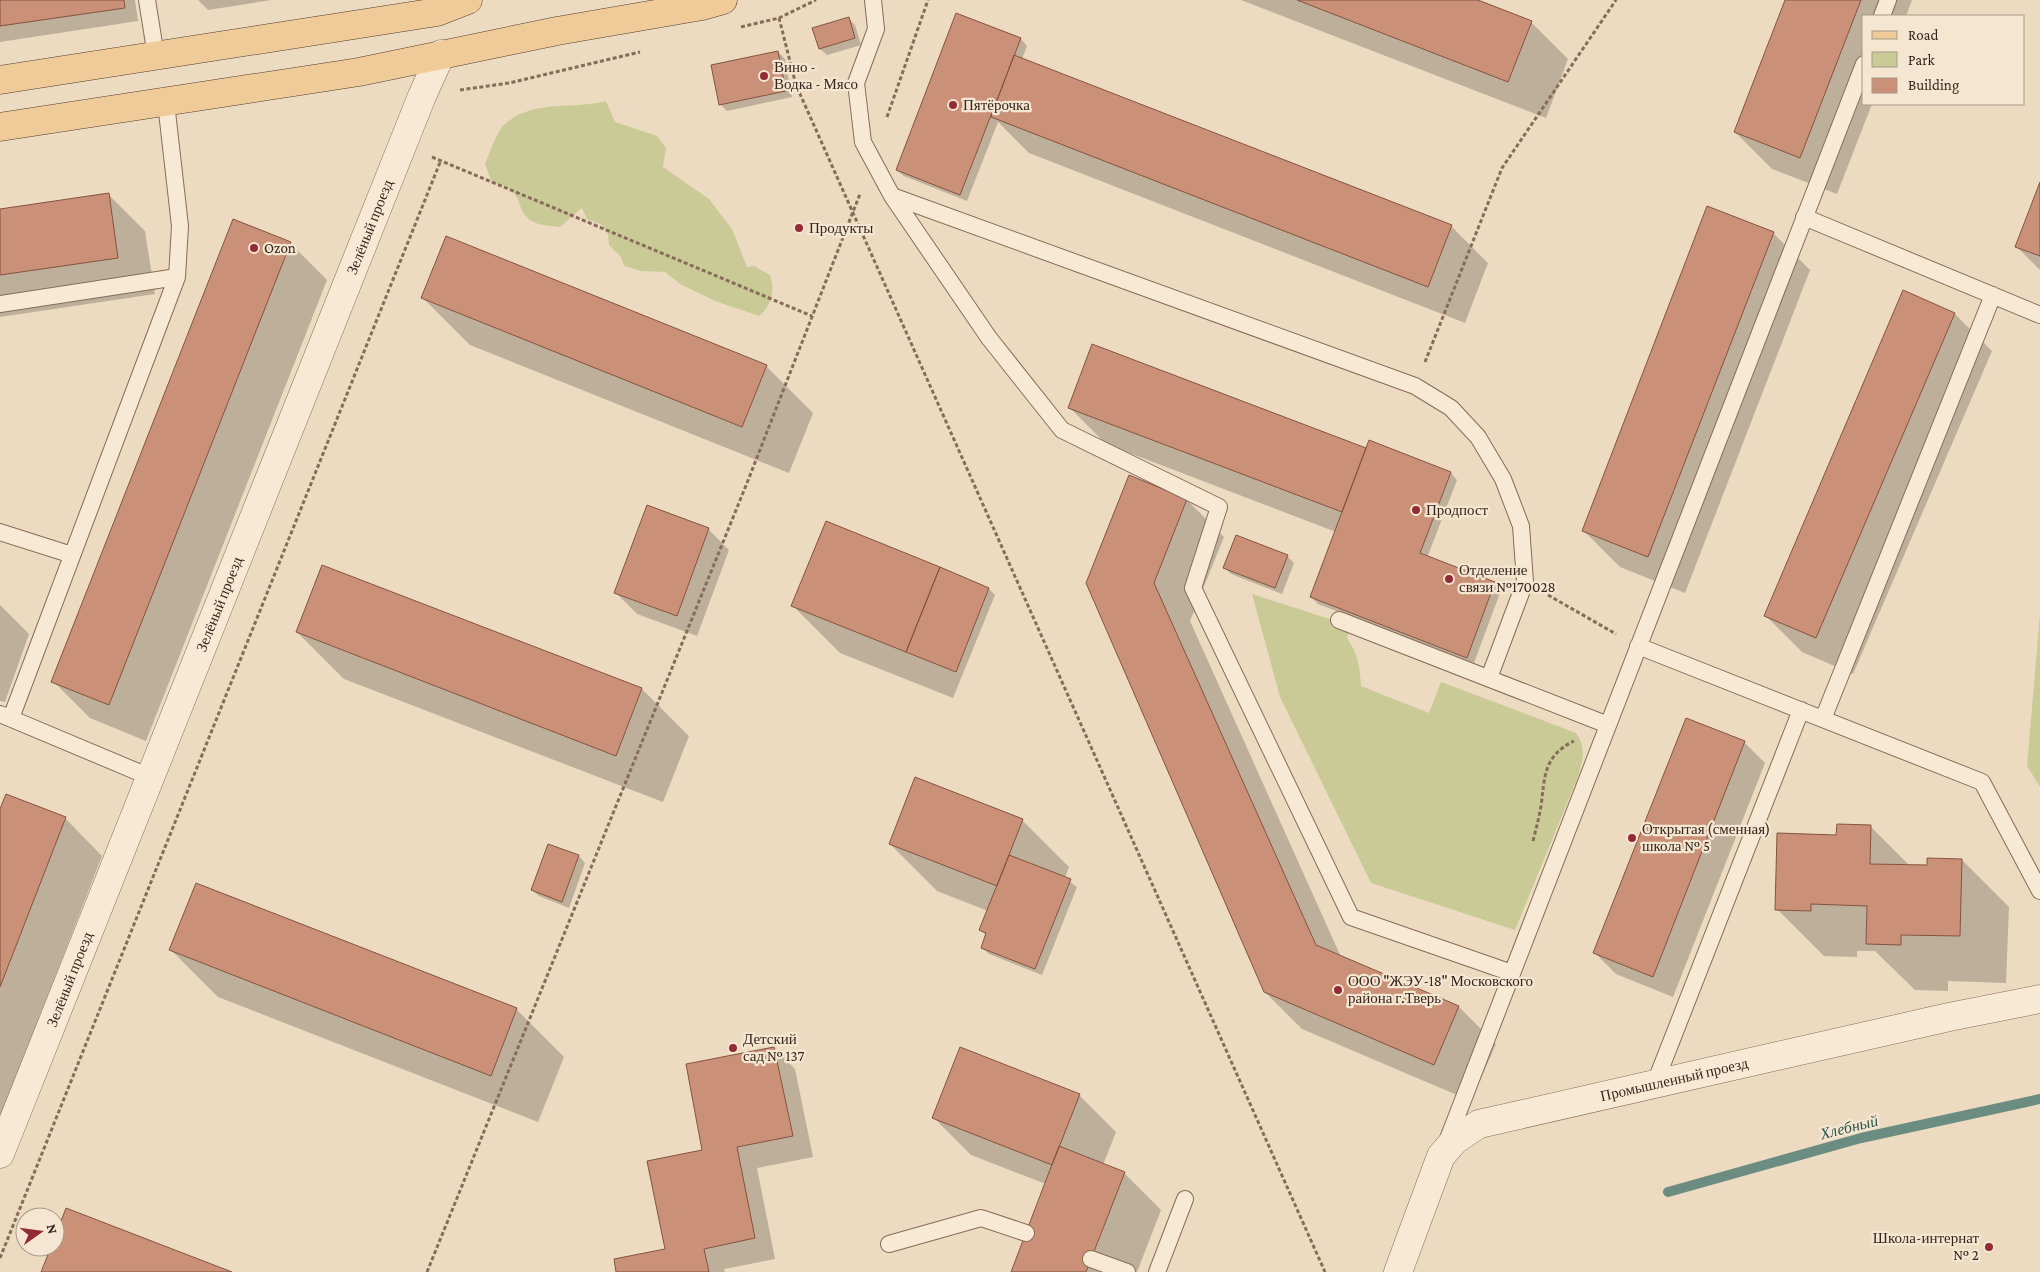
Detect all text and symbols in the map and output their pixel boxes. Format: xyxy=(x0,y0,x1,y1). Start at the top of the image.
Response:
legend xyxy=(1862,15,2025,105)
text: Road xyxy=(1908,27,1939,43)
text: Park xyxy=(1908,52,1935,68)
place label: Вино - Водка - Мясо xyxy=(774,59,858,92)
marker: Вино - Водка - Мясо xyxy=(758,70,770,82)
text: Building xyxy=(1908,77,1959,94)
place label: Пятёрочка xyxy=(963,97,1030,113)
marker: Пятёрочка xyxy=(947,99,959,111)
street label: Зелёный проезд xyxy=(344,177,396,277)
place label: Продукты xyxy=(809,220,873,236)
marker: Продукты xyxy=(793,222,805,234)
place label: Ozon xyxy=(264,240,296,256)
marker: Ozon xyxy=(248,242,260,254)
place label: Продпост xyxy=(1426,502,1489,518)
marker: Продпост xyxy=(1410,504,1422,516)
street label: Зелёный проезд xyxy=(193,554,246,654)
place label: Отделение связи №170028 xyxy=(1459,562,1556,595)
marker: Отделение связи №170028 xyxy=(1443,573,1455,585)
place label: Открытая (сменная) школа № 5 xyxy=(1642,821,1770,854)
marker: Открытая (сменная) школа № 5 xyxy=(1626,832,1638,844)
street label: Зелёный проезд xyxy=(44,929,96,1029)
place label: ООО "ЖЭУ-18" Московского района г.Тверь xyxy=(1348,973,1533,1006)
marker: ООО "ЖЭУ-18" Московского района г.Тверь xyxy=(1332,984,1344,996)
place label: Детский сад № 137 xyxy=(743,1031,804,1064)
marker: Детский сад № 137 xyxy=(727,1042,739,1054)
street label: Промышленный проезд xyxy=(1599,1055,1750,1104)
water label: Хлебный xyxy=(1817,1112,1880,1143)
north arrow xyxy=(15,1207,65,1257)
text: N xyxy=(44,1222,62,1236)
place label: Школа-интернат № 2 xyxy=(1873,1230,1979,1263)
marker: Школа-интернат № 2 xyxy=(1983,1241,1995,1253)

